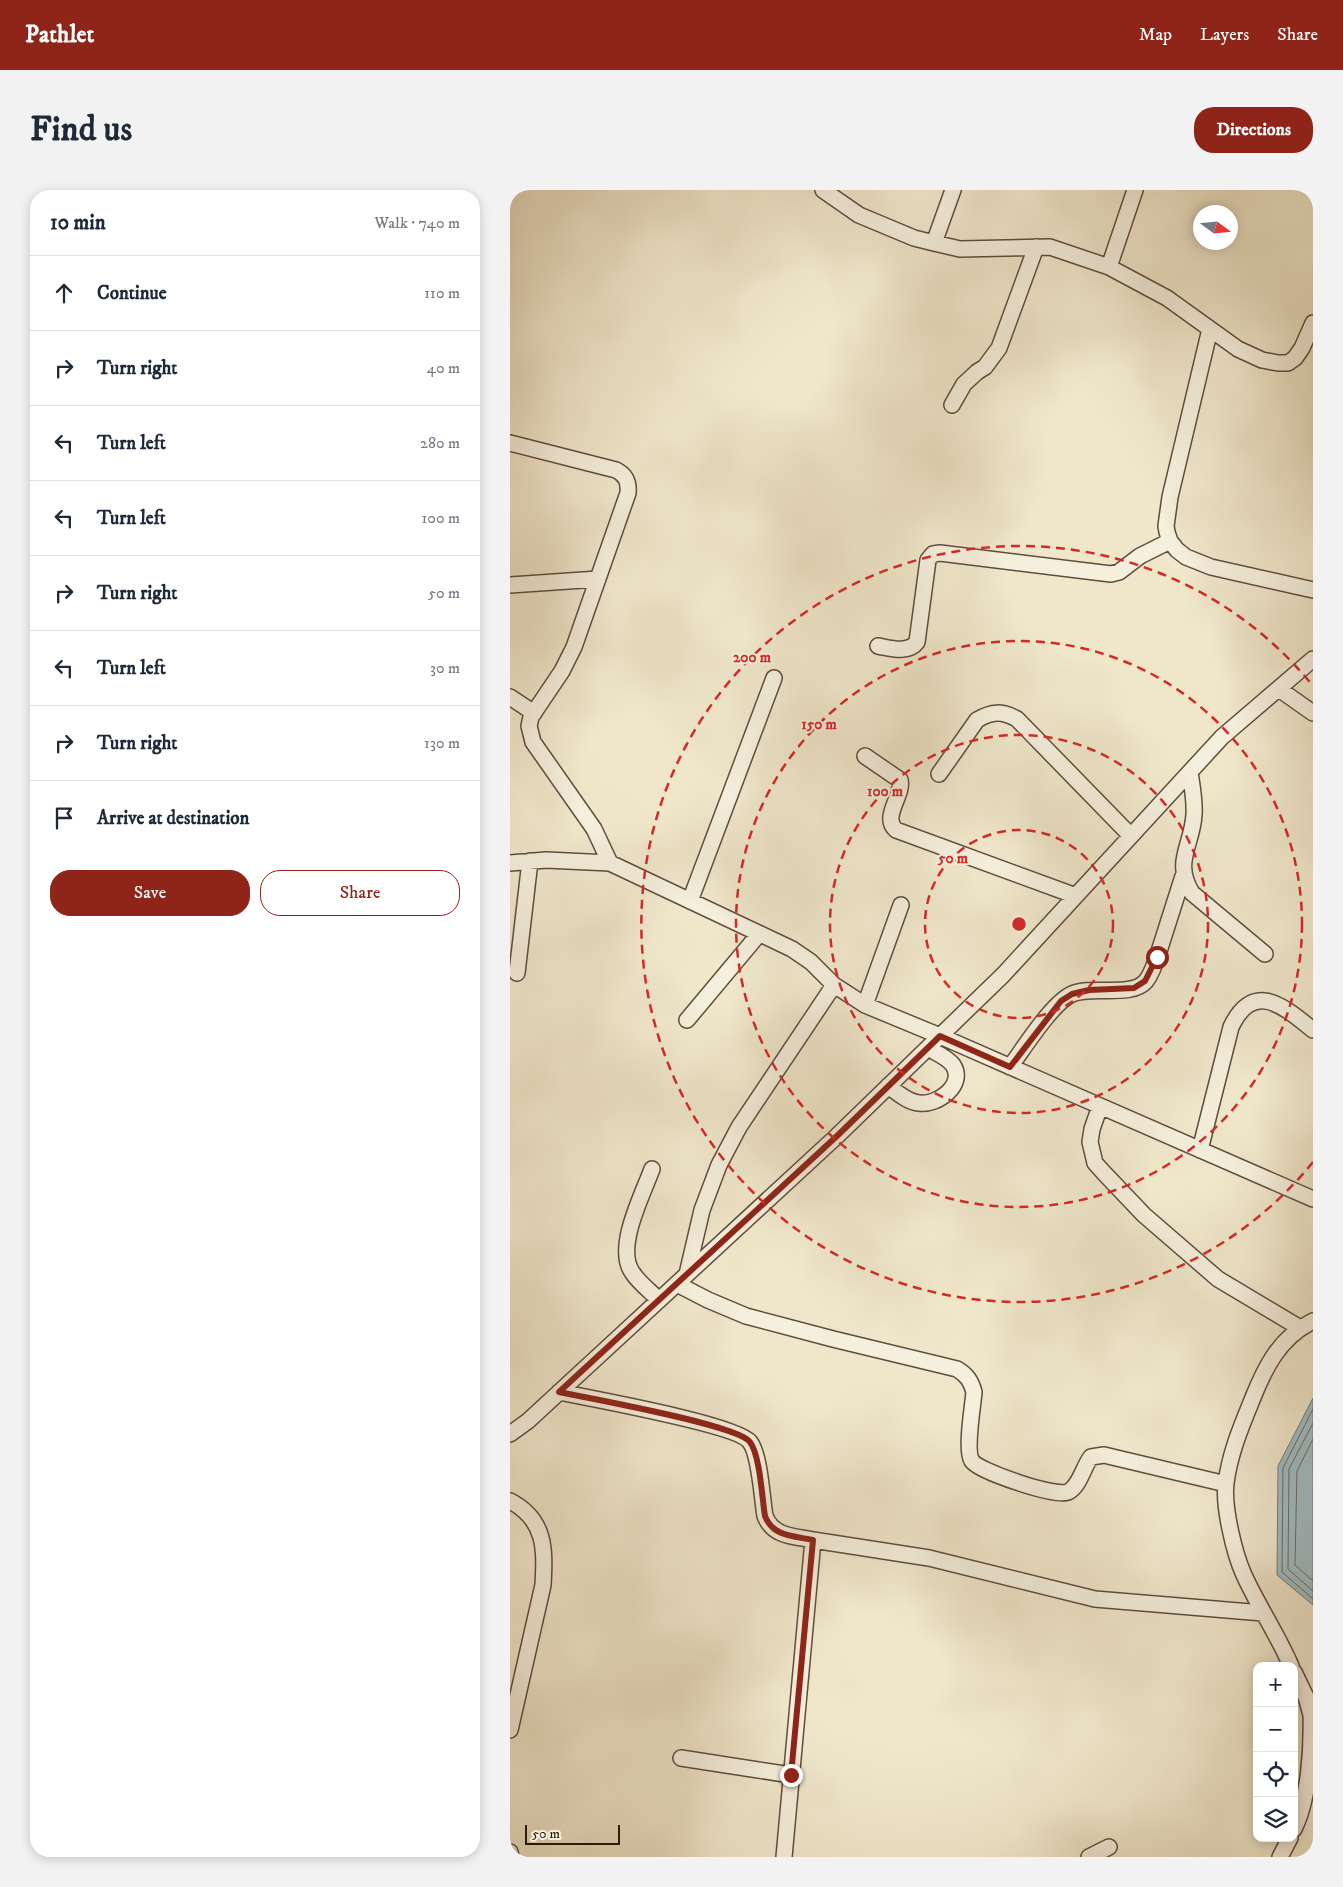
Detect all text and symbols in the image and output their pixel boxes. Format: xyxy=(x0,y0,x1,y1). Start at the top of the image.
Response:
text: Pathlet xyxy=(25,20,94,50)
text: Map xyxy=(1139,24,1172,46)
text: Layers xyxy=(1200,24,1249,46)
text: Share xyxy=(1277,24,1318,46)
button: Directions xyxy=(1194,107,1313,153)
text: Find us xyxy=(30,108,132,152)
north arrow xyxy=(1193,205,1238,250)
text: 10 min xyxy=(50,210,106,236)
text: Walk · 740 m xyxy=(375,213,460,233)
icon: ahead xyxy=(50,279,78,307)
text: Continue xyxy=(97,282,167,305)
text: 110 m xyxy=(424,283,460,303)
icon: right xyxy=(50,354,78,382)
text: Turn right xyxy=(97,357,177,380)
text: 40 m xyxy=(427,358,460,378)
icon: left xyxy=(50,429,78,457)
text: Turn left xyxy=(97,432,166,455)
text: 280 m xyxy=(420,433,460,453)
icon: left xyxy=(50,504,78,532)
text: Turn left xyxy=(97,507,166,530)
text: 100 m xyxy=(422,508,460,528)
icon: right xyxy=(50,579,78,607)
text: Turn right xyxy=(97,582,177,605)
text: 50 m xyxy=(428,583,460,603)
text: 200 m xyxy=(733,648,772,667)
icon: left xyxy=(50,654,78,682)
text: Turn left xyxy=(97,657,166,680)
text: 30 m xyxy=(430,658,460,678)
text: 150 m xyxy=(801,715,837,734)
icon: right xyxy=(50,729,78,757)
text: Turn right xyxy=(97,732,177,755)
text: 130 m xyxy=(424,733,460,753)
text: 100 m xyxy=(867,782,904,801)
icon: arrive xyxy=(50,804,78,832)
text: Arrive at destination xyxy=(97,807,249,830)
text: 50 m xyxy=(937,849,969,868)
button: Save xyxy=(50,870,250,916)
button: Share xyxy=(260,870,460,916)
centre of rings xyxy=(1010,915,1028,933)
route start xyxy=(1146,946,1169,969)
map controls xyxy=(1253,1662,1298,1842)
button: + xyxy=(1253,1662,1298,1707)
button: − xyxy=(1253,1707,1298,1752)
button: locate xyxy=(1253,1752,1298,1797)
route end xyxy=(780,1764,803,1787)
button: layers xyxy=(1253,1797,1298,1842)
scale bar xyxy=(525,1822,620,1845)
text: 50 m xyxy=(532,1825,560,1843)

